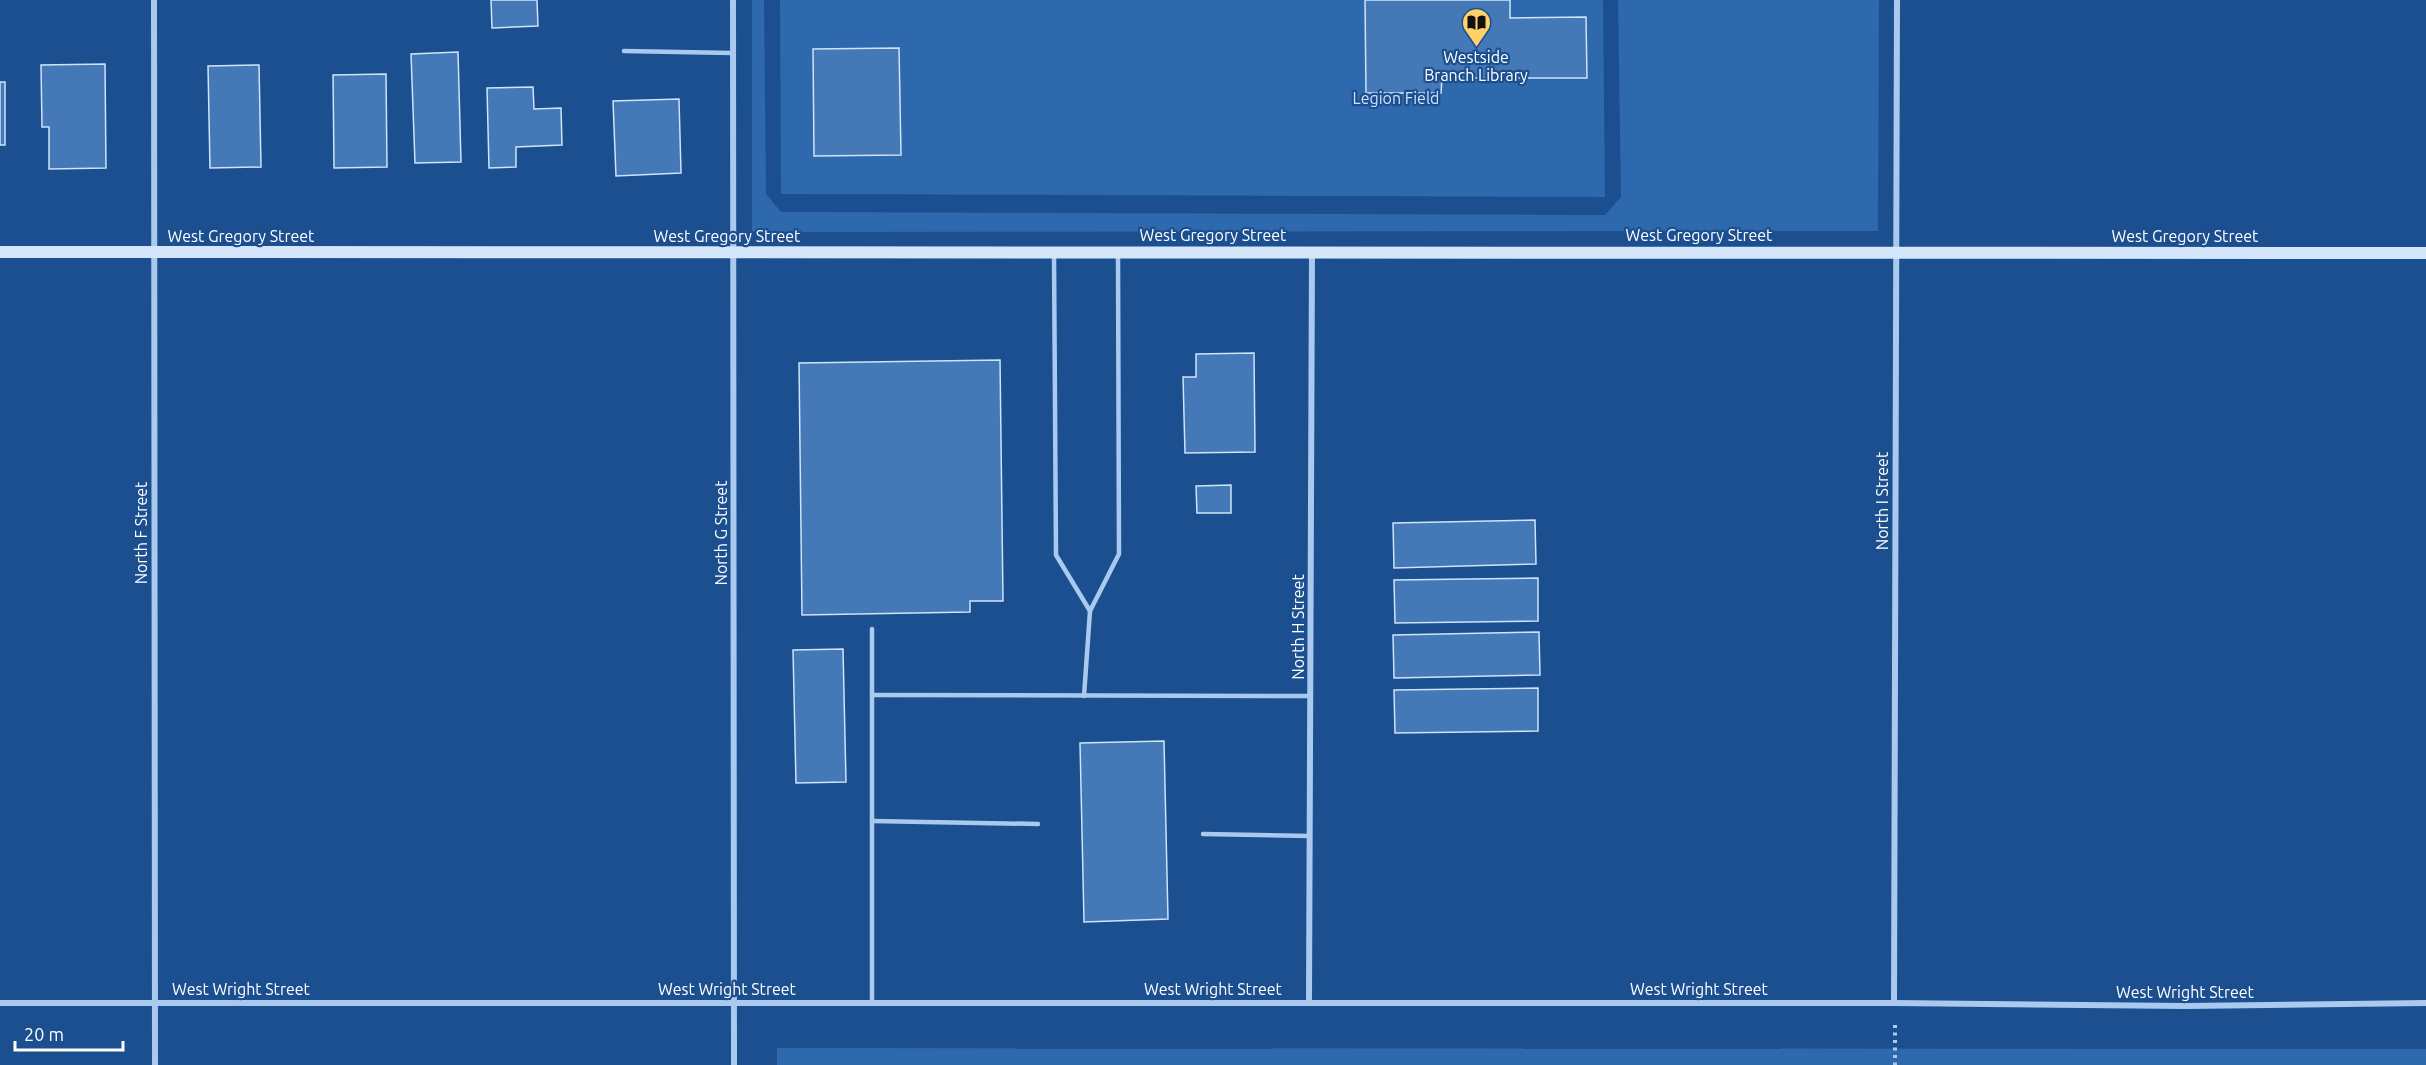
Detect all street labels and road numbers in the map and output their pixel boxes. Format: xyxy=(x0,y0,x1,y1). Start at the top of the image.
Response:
street label: West Gregory Street xyxy=(1140,226,1287,244)
street label: West Gregory Street xyxy=(1626,226,1773,244)
street label: West Gregory Street xyxy=(168,227,315,245)
street label: West Gregory Street xyxy=(654,227,801,245)
street label: West Gregory Street xyxy=(2112,227,2259,245)
street label: North I Street xyxy=(1873,451,1891,550)
street label: North G Street xyxy=(712,480,730,585)
street label: North F Street xyxy=(132,481,150,584)
street label: North H Street xyxy=(1289,574,1307,680)
street label: West Wright Street xyxy=(172,980,311,998)
street label: West Wright Street xyxy=(658,980,797,998)
street label: West Wright Street xyxy=(1144,980,1283,998)
street label: West Wright Street xyxy=(1630,980,1769,998)
street label: West Wright Street xyxy=(2116,983,2255,1001)

